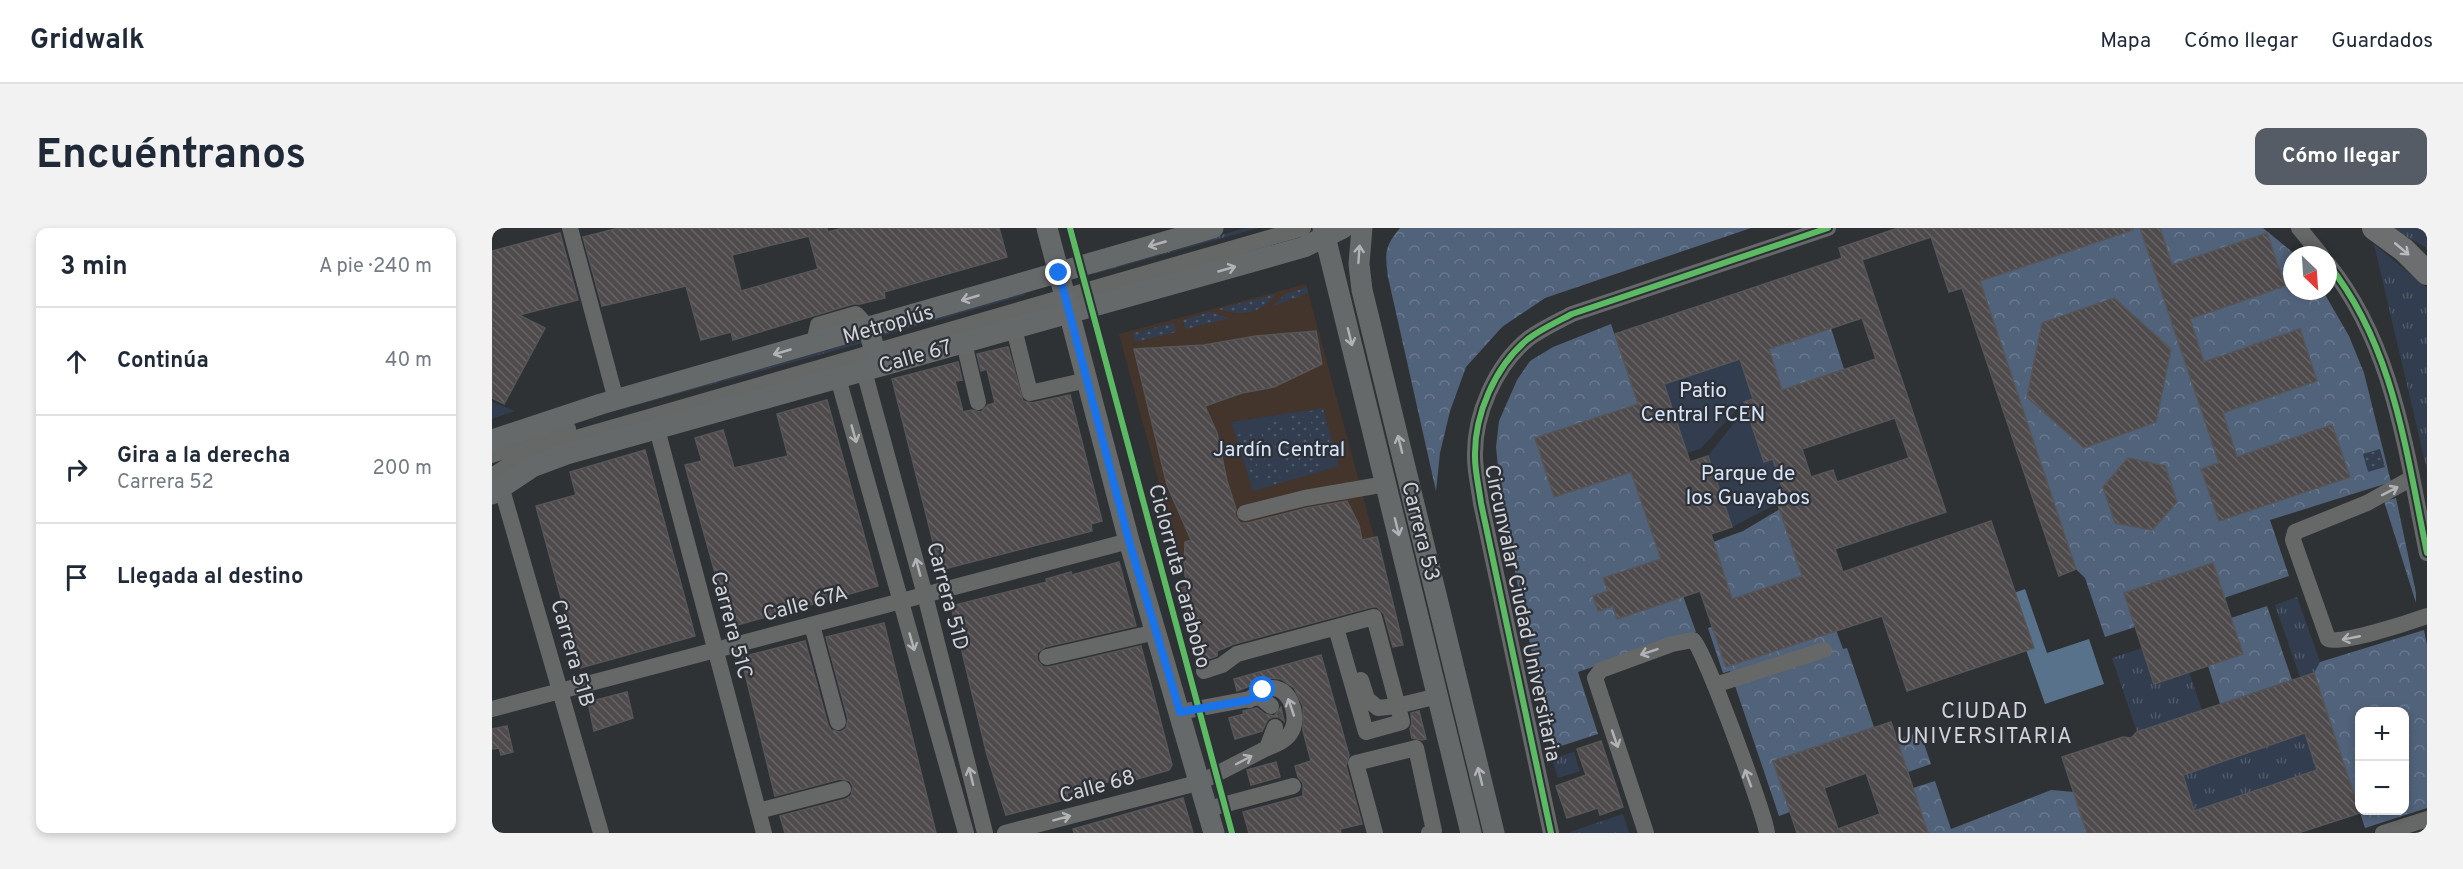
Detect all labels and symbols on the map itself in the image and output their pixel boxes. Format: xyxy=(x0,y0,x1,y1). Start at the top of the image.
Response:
one-way arrow xyxy=(1148,239,1167,250)
one-way arrow xyxy=(2394,242,2409,256)
one-way arrow xyxy=(1354,244,1365,264)
north arrow xyxy=(2283,246,2337,300)
route end xyxy=(1045,259,1071,285)
one-way arrow xyxy=(1217,262,1236,274)
one-way arrow xyxy=(961,293,980,304)
street label: Metroplús xyxy=(840,300,937,351)
one-way arrow xyxy=(1345,328,1357,347)
street label: Calle 67 xyxy=(876,334,955,381)
one-way arrow xyxy=(773,347,792,358)
park label: Patio Central FCEN xyxy=(1641,378,1765,429)
one-way arrow xyxy=(849,424,860,443)
one-way arrow xyxy=(1393,435,1405,454)
park label: Jardín Central xyxy=(1213,437,1345,464)
park label: Parque de los Guayabos xyxy=(1686,461,1810,512)
street label: Circunvalar Ciudad Universitaria xyxy=(1477,462,1566,764)
street label: Carrera 53 xyxy=(1394,479,1445,584)
street label: Ciclorruta Carabobo xyxy=(1141,481,1216,671)
one-way arrow xyxy=(2381,485,2398,497)
one-way arrow xyxy=(1391,517,1403,536)
street label: Carrera 51D xyxy=(919,539,974,653)
one-way arrow xyxy=(911,558,923,577)
street label: Carrera 51C xyxy=(703,569,758,682)
street label: Calle 67A xyxy=(760,580,851,629)
street label: Carrera 51B xyxy=(543,597,600,710)
one-way arrow xyxy=(907,632,918,651)
one-way arrow xyxy=(2341,633,2361,644)
one-way arrow xyxy=(1640,648,1659,659)
route start xyxy=(1249,676,1275,702)
one-way arrow xyxy=(1284,698,1295,716)
district label: CIUDAD UNIVERSITARIA xyxy=(1897,699,2073,751)
one-way arrow xyxy=(1610,729,1621,748)
one-way arrow xyxy=(1235,754,1252,766)
street label: Calle 68 xyxy=(1057,764,1138,810)
one-way arrow xyxy=(964,767,976,786)
one-way arrow xyxy=(1474,767,1486,786)
one-way arrow xyxy=(1742,769,1753,788)
one-way arrow xyxy=(1052,812,1071,824)

